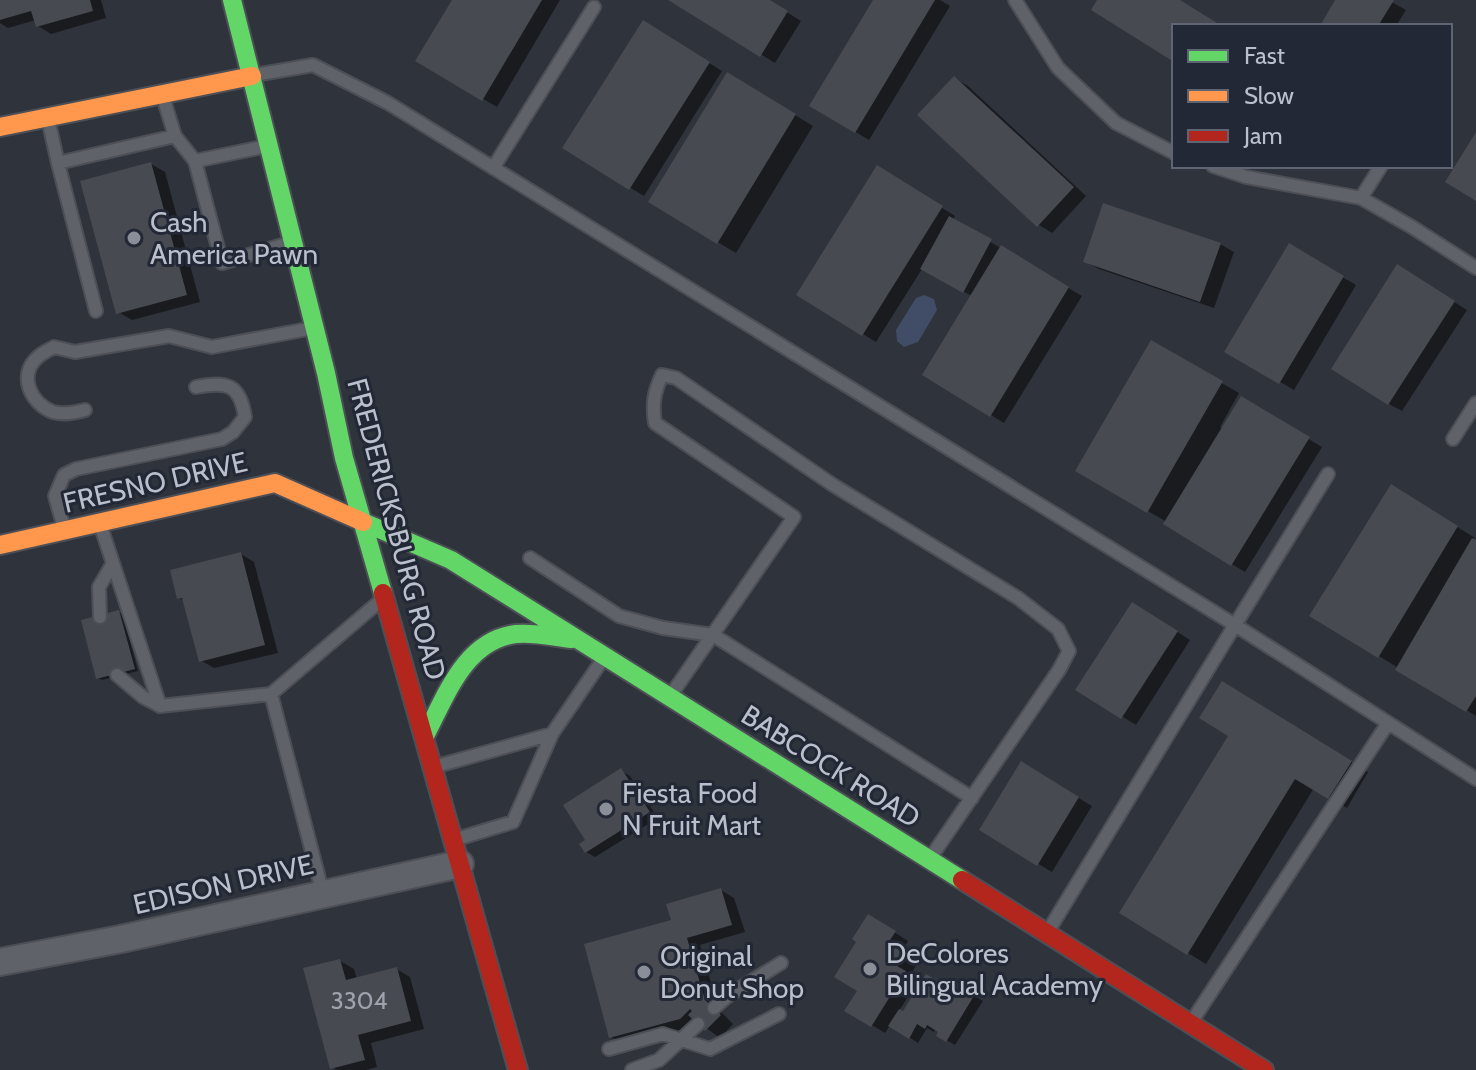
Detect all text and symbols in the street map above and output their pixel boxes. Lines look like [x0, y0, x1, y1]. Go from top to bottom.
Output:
legend [1172, 24, 1452, 168]
text: Fast [1244, 41, 1285, 70]
text: Slow [1244, 81, 1294, 110]
text: Jam [1243, 121, 1282, 150]
place label: Cash America Pawn [150, 205, 318, 271]
marker: Cash America Pawn [125, 229, 143, 247]
street label: FREDERICKSBURG ROAD [340, 374, 454, 684]
street label: FRESNO DRIVE [60, 444, 250, 520]
street label: BABCOCK ROAD [735, 697, 927, 835]
place label: Fiesta Food N Fruit Mart [622, 776, 761, 842]
marker: Fiesta Food N Fruit Mart [597, 800, 615, 818]
street label: EDISON DRIVE [130, 847, 316, 921]
place label: DeColores Bilingual Academy [886, 936, 1103, 1002]
place label: Original Donut Shop [660, 939, 804, 1005]
marker: DeColores Bilingual Academy [861, 960, 879, 978]
marker: Original Donut Shop [635, 963, 653, 981]
house number: 3304 [331, 986, 387, 1015]

